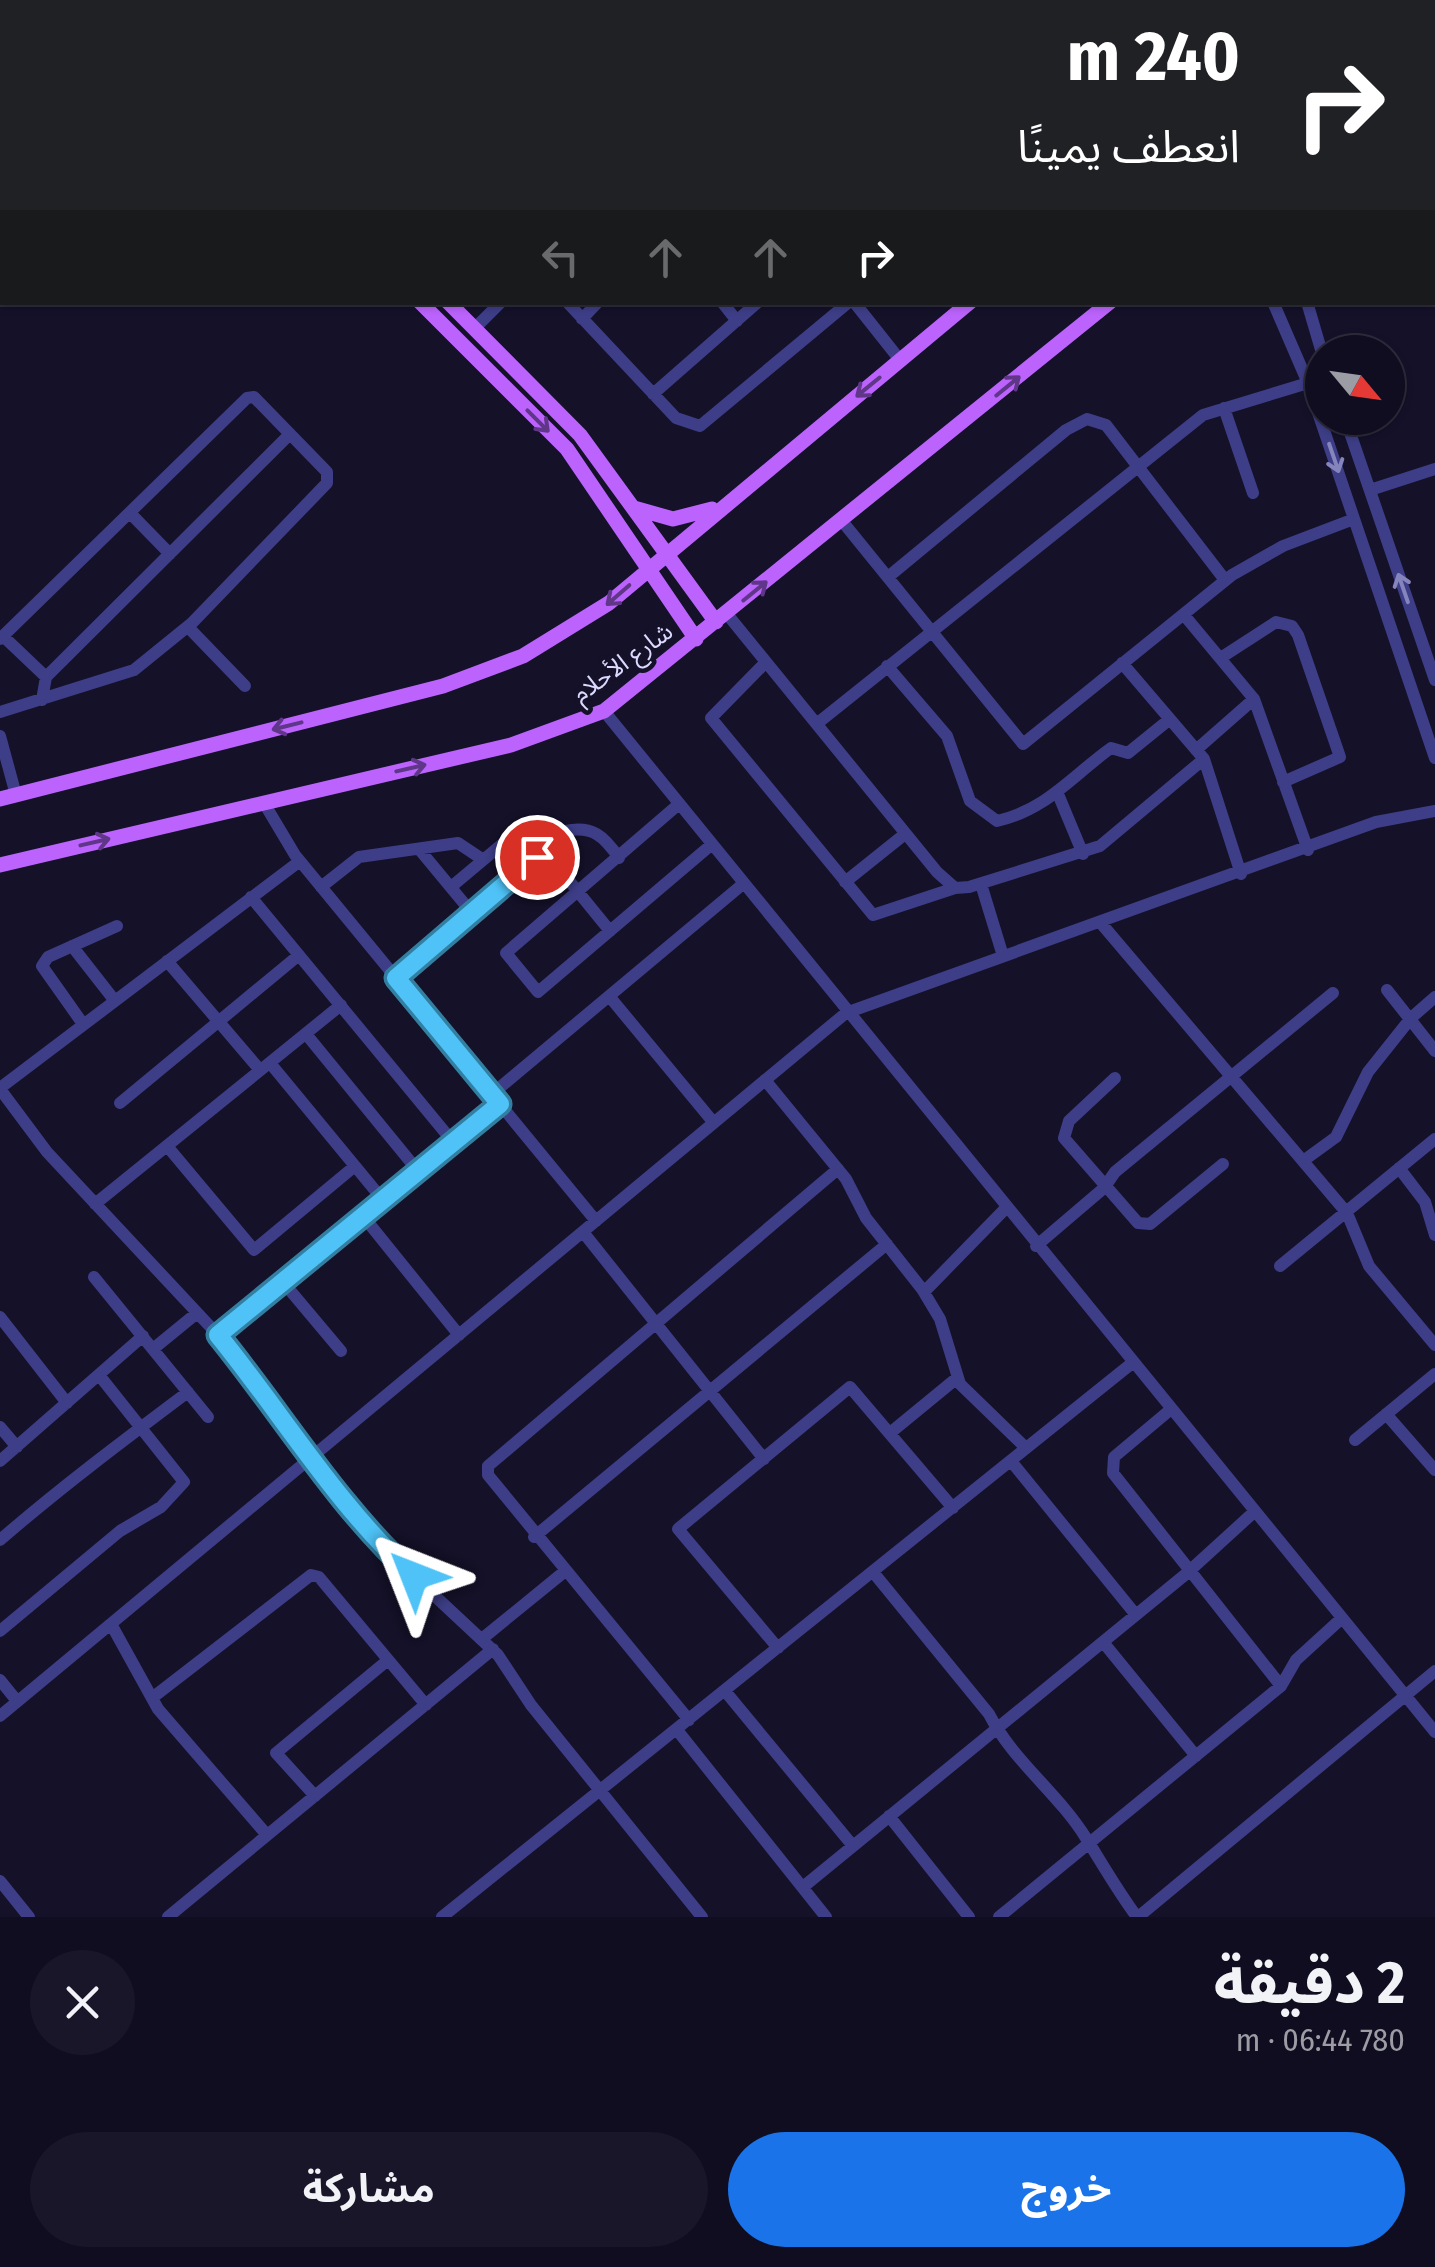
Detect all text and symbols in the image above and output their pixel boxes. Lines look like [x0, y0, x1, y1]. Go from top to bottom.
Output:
text: 240 m [1067, 15, 1240, 99]
icon: right [1275, 40, 1405, 170]
text: انعطف يمينًا [1017, 120, 1240, 174]
icon: left [533, 230, 588, 285]
icon: ahead [638, 230, 693, 285]
icon: ahead [743, 230, 798, 285]
icon: right [848, 230, 903, 285]
north arrow [1305, 335, 1405, 435]
map controls [1305, 335, 1405, 435]
one-way arrow [855, 375, 881, 397]
one-way arrow [994, 375, 1020, 397]
one-way arrow [526, 408, 550, 432]
one-way arrow [1326, 442, 1344, 474]
one-way arrow [1393, 572, 1411, 604]
one-way arrow [742, 580, 768, 602]
one-way arrow [606, 583, 631, 606]
street label: شارع الأحلام [566, 616, 681, 713]
one-way arrow [272, 717, 303, 736]
one-way arrow [394, 758, 426, 776]
pin [495, 815, 580, 900]
icon: arrive [510, 830, 565, 885]
one-way arrow [78, 832, 110, 850]
position arrow [362, 1524, 466, 1628]
text: 2 دقيقة [1214, 1947, 1405, 2019]
button: close [30, 1950, 135, 2055]
text: 780 m · 06:44 [1236, 2021, 1405, 2059]
button: مشاركة [30, 2132, 708, 2247]
button: خروج [728, 2132, 1405, 2247]

